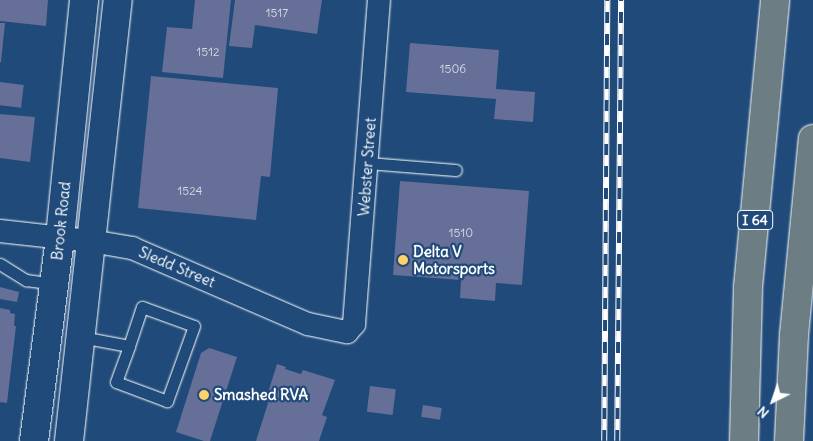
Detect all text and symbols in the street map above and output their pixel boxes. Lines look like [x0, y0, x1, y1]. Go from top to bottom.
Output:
house number: 1517 [266, 6, 288, 20]
house number: 1512 [196, 45, 220, 59]
house number: 1506 [440, 62, 466, 76]
street label: Webster Street [355, 117, 379, 217]
street label: Brook Road [48, 181, 74, 261]
house number: 1524 [178, 184, 202, 198]
road number: I 64 [736, 208, 774, 232]
house number: 1510 [449, 226, 473, 240]
place label: Delta V Motorsports [413, 242, 495, 277]
street label: Sledd Street [136, 243, 218, 291]
marker: Delta V Motorsports [397, 254, 409, 266]
north arrow [748, 376, 798, 426]
place label: Smashed RVA [214, 386, 308, 404]
marker: Smashed RVA [198, 389, 210, 401]
text: N [754, 402, 773, 422]

